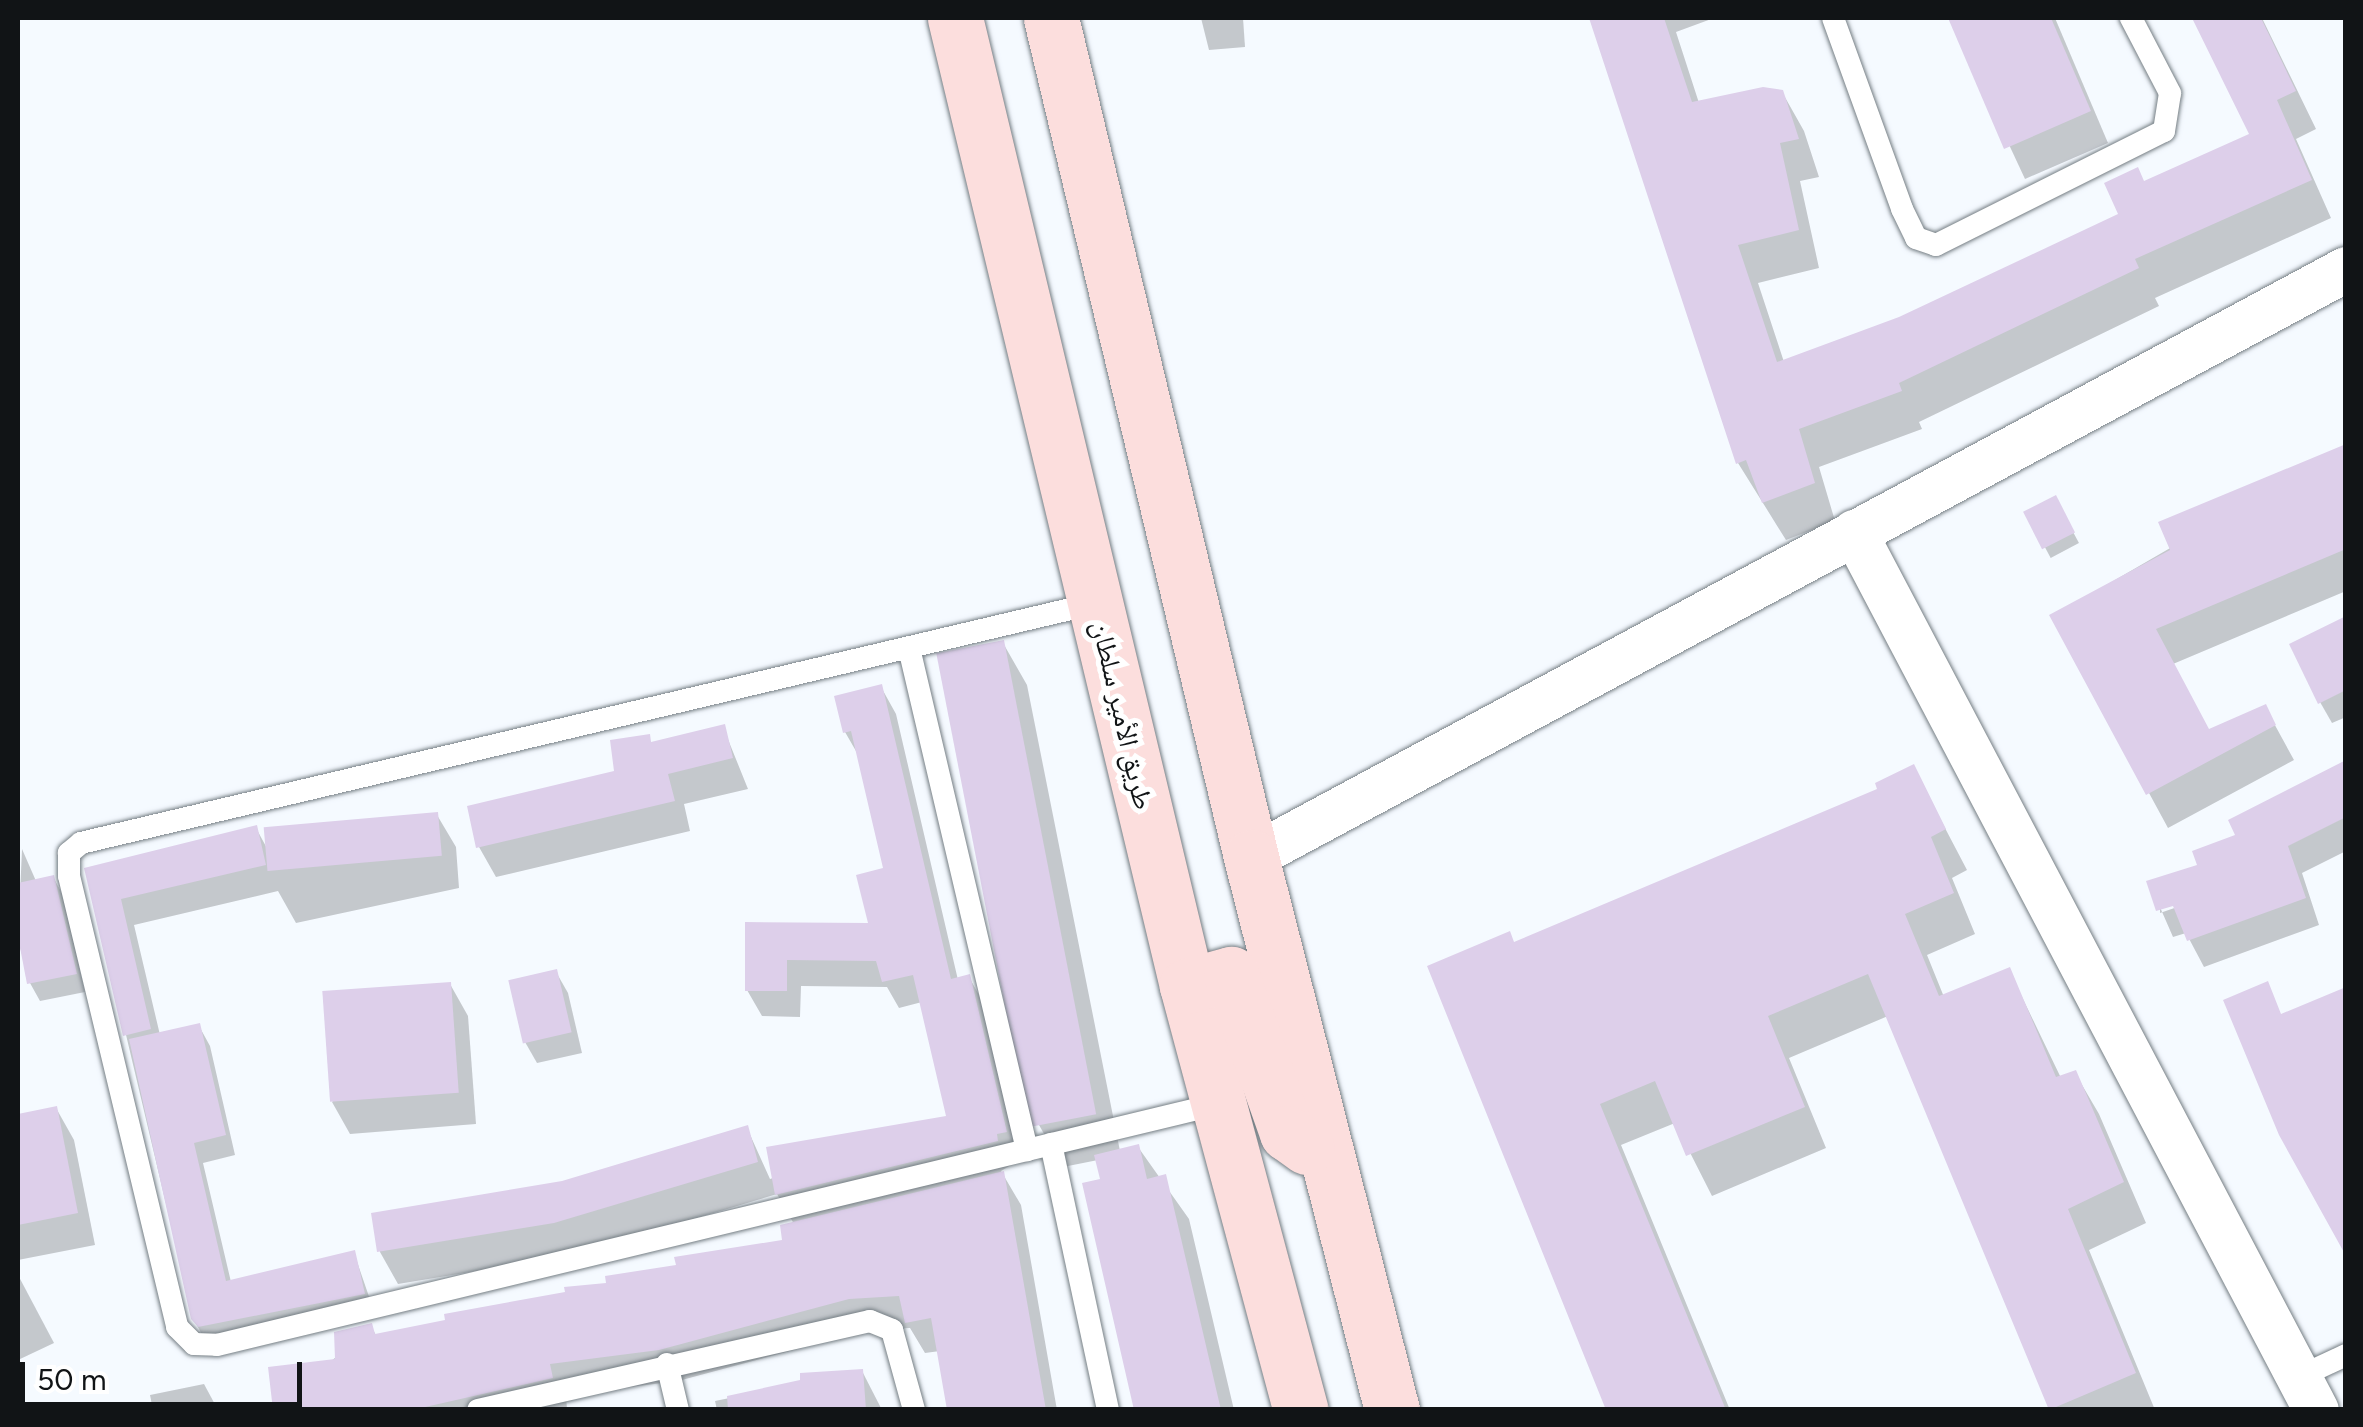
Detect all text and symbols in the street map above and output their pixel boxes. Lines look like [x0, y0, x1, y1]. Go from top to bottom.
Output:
street label: طريق الأمير سلطان [1085, 617, 1161, 813]
scale bar [25, 1342, 308, 1404]
text: 50 m [37, 1361, 106, 1398]

